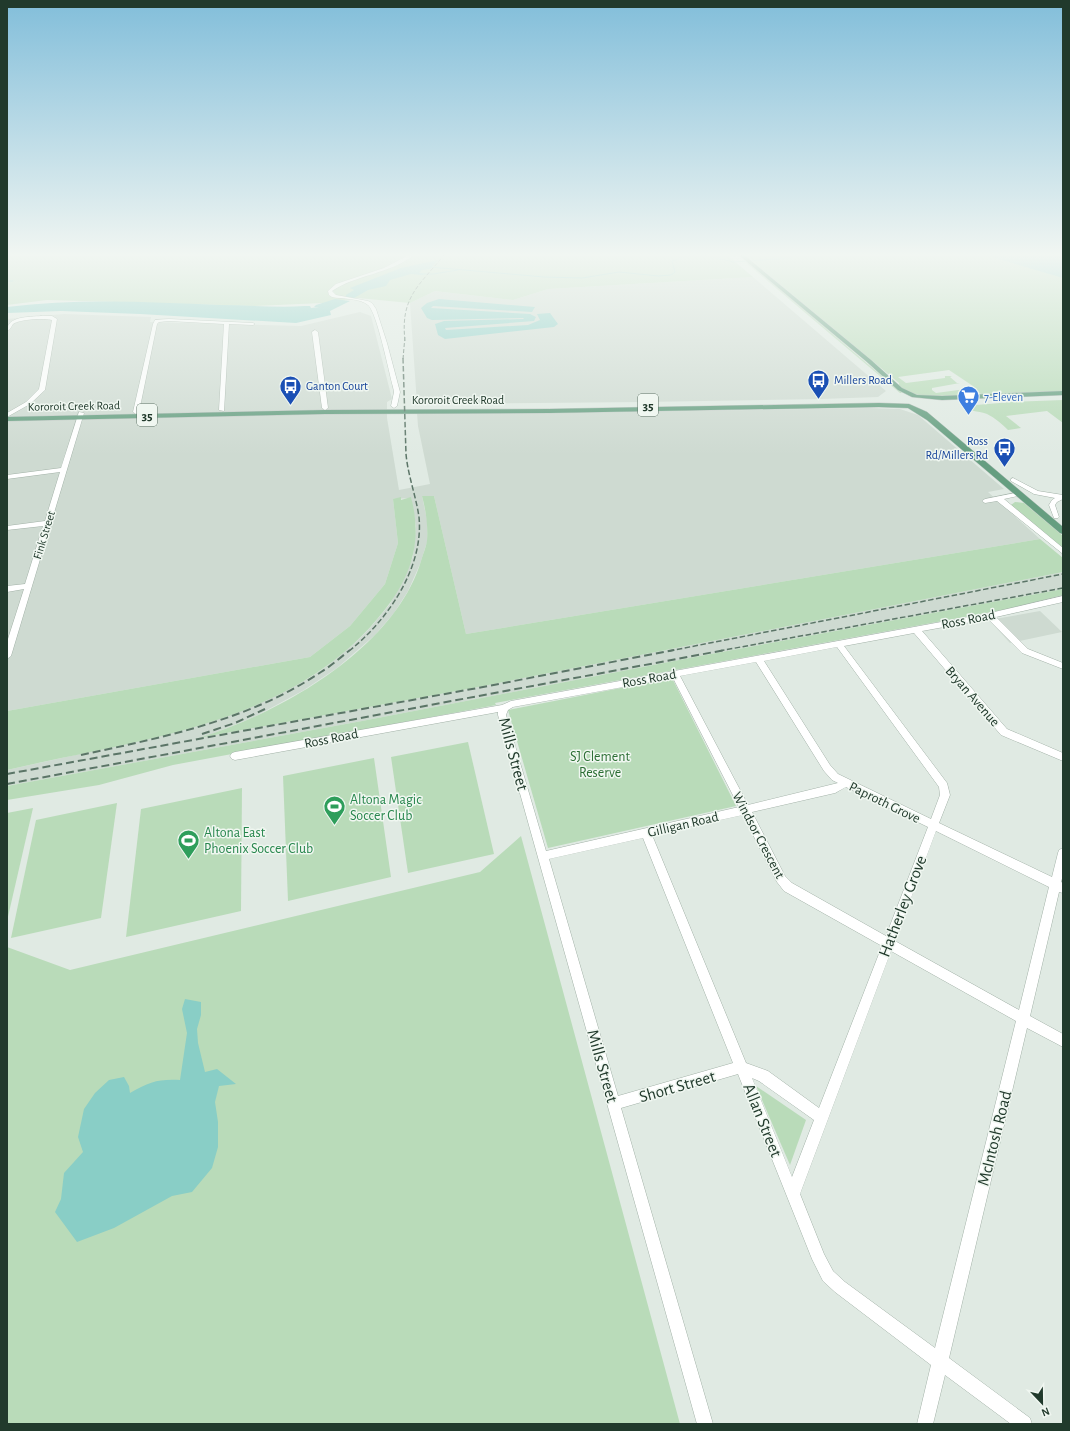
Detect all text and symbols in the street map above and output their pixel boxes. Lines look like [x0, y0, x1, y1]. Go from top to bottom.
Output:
bus stop icon: Millers Road [806, 367, 832, 400]
bus stop icon: Ganton Court [277, 373, 303, 406]
place label: Millers Road [834, 374, 892, 386]
place label: Ganton Court [306, 380, 368, 392]
supermarket icon: 7-Eleven [955, 384, 981, 417]
place label: 7-Eleven [984, 391, 1023, 403]
street label: Kororoit Creek Road [412, 394, 504, 406]
road number: 35 [638, 394, 658, 416]
street label: Kororoit Creek Road [28, 399, 120, 413]
road number: 35 [137, 404, 157, 426]
place label: Ross Rd/Millers Rd [926, 435, 988, 461]
bus stop icon: Ross Rd/Millers Rd [991, 435, 1017, 468]
street label: Fink Street [31, 509, 57, 561]
street label: Ross Road [940, 608, 996, 632]
street label: Bryan Avenue [943, 664, 1002, 729]
street label: Ross Road [621, 667, 677, 691]
street label: Mills Street [496, 716, 532, 793]
street label: Ross Road [303, 727, 359, 751]
park label: SJ Clement Reserve [570, 750, 630, 780]
street label: Paproth Grove [847, 780, 922, 826]
street label: Windsor Crescent [729, 790, 787, 882]
place label: Altona Magic Soccer Club [350, 793, 422, 823]
sports icon: Altona Magic Soccer Club [321, 794, 347, 827]
street label: Gilligan Road [646, 810, 720, 840]
place label: Altona East Phoenix Soccer Club [204, 826, 313, 856]
sports icon: Altona East Phoenix Soccer Club [175, 827, 201, 860]
street label: Hatherley Grove [875, 853, 931, 960]
street label: Mills Street [584, 1028, 621, 1105]
street label: Short Street [637, 1067, 718, 1105]
street label: Allan Street [740, 1081, 785, 1160]
street label: McIntosh Road [974, 1089, 1015, 1187]
north arrow [1022, 1383, 1062, 1423]
text: N [1040, 1405, 1051, 1418]

